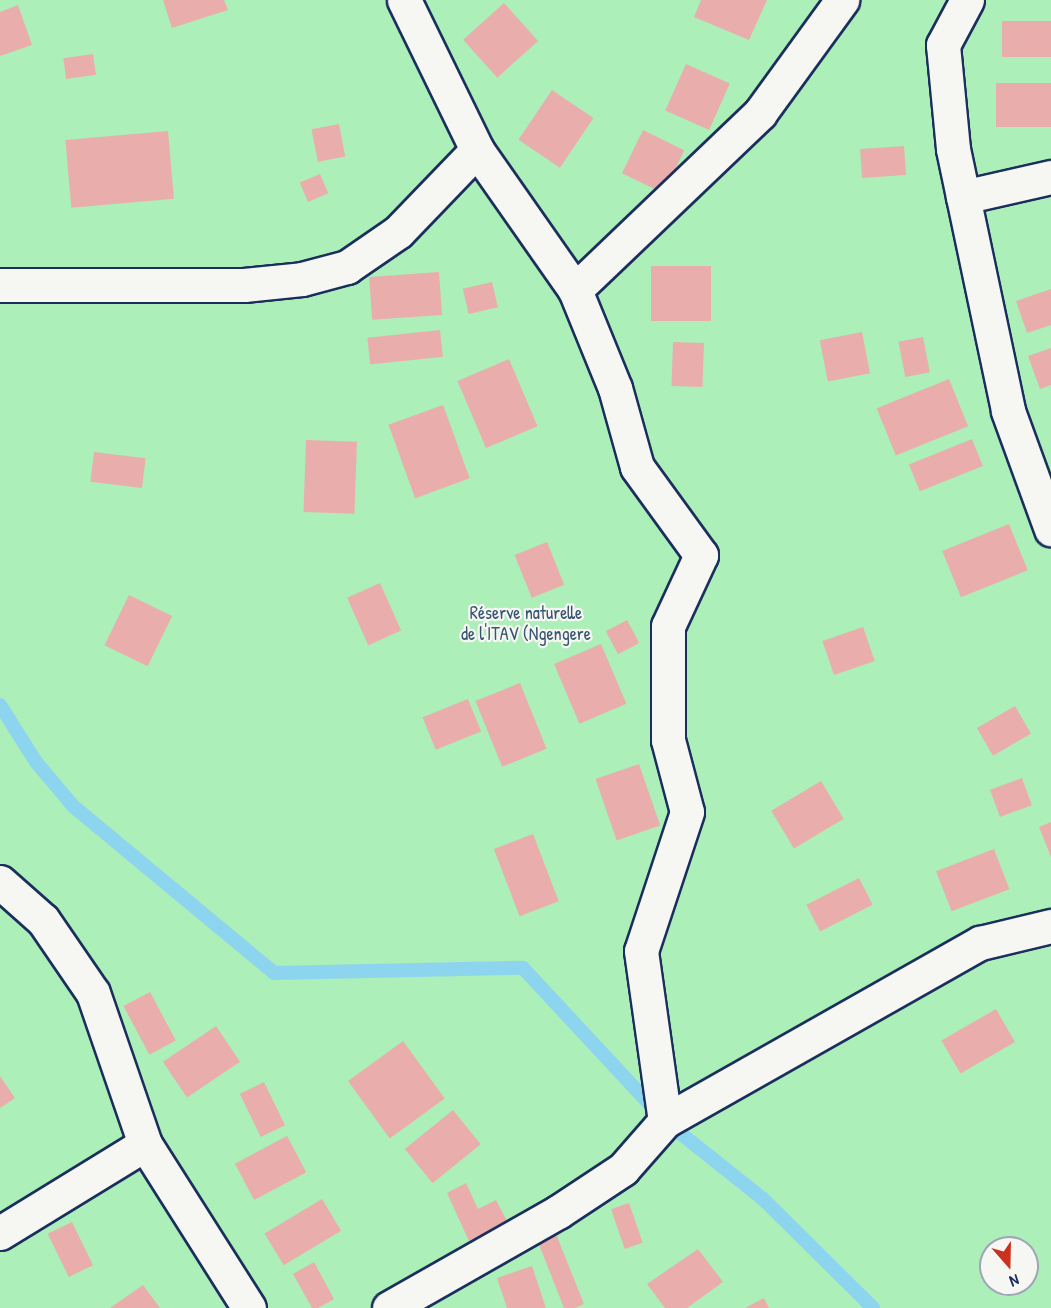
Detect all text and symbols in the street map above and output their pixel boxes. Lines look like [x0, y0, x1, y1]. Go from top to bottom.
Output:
park label: Réserve naturelle de l'ITAV (Ngengere [461, 603, 591, 646]
north arrow [979, 1236, 1039, 1296]
text: N [1007, 1269, 1022, 1293]

